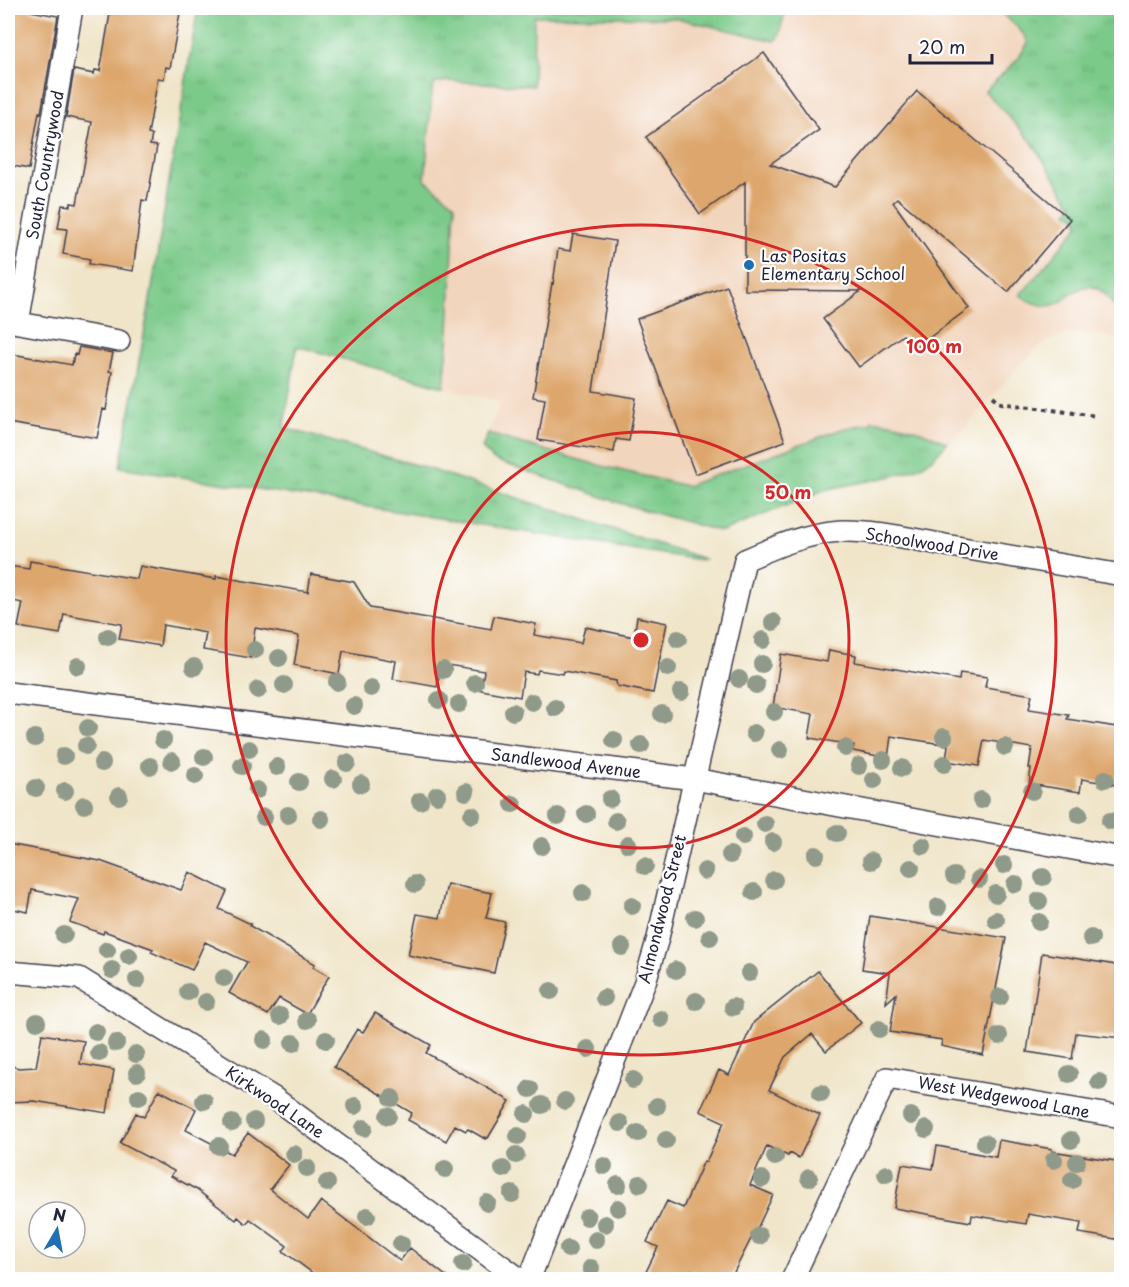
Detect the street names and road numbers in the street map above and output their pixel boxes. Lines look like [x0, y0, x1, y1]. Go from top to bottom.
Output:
street label: South Countrywood [19, 89, 69, 241]
street label: Schoolwood Drive [864, 521, 1001, 565]
street label: Sandlewood Avenue [490, 741, 643, 783]
street label: Almondwood Street [631, 831, 691, 986]
street label: Kirkwood Lane [221, 1059, 330, 1143]
street label: West Wedgewood Lane [916, 1069, 1092, 1123]

